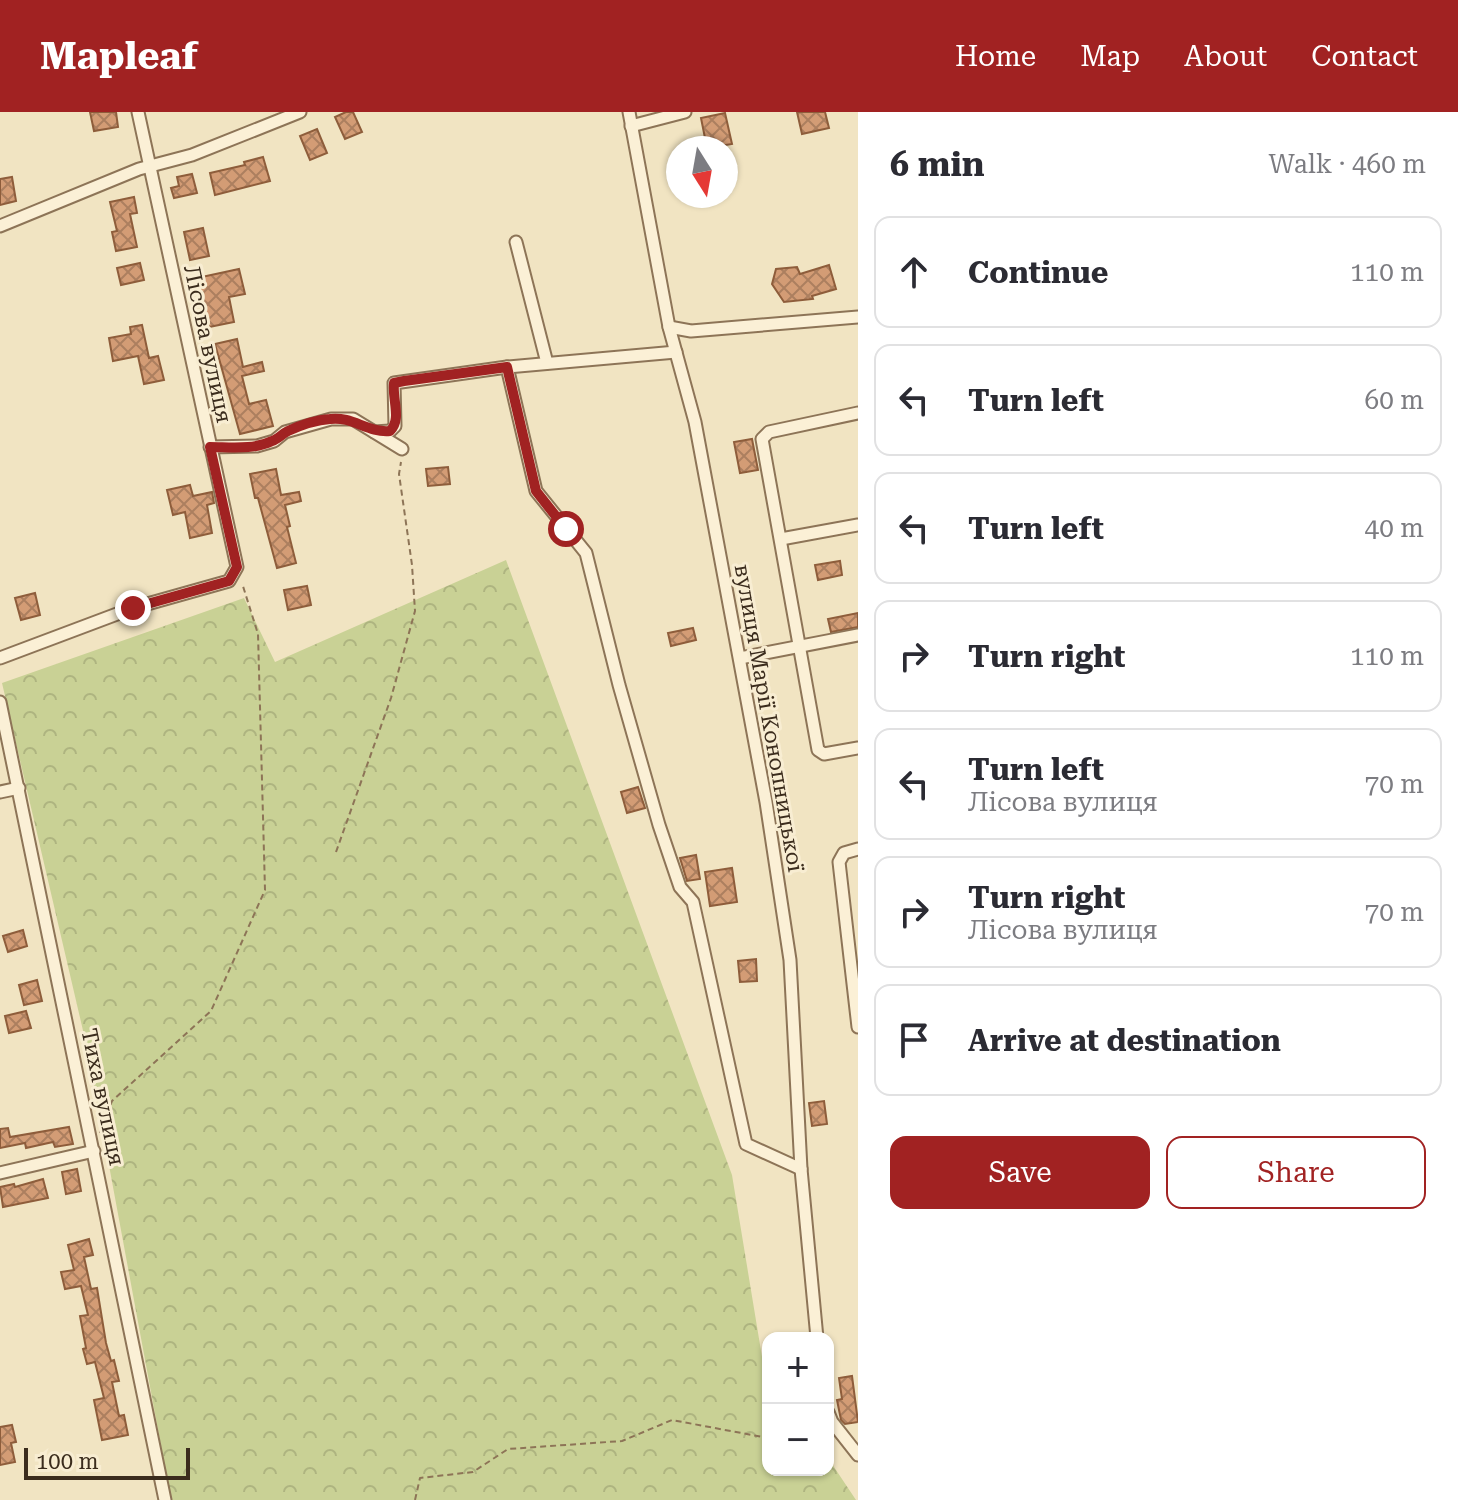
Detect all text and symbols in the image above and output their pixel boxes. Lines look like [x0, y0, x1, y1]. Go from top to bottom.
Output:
text: Mapleaf [40, 34, 198, 78]
text: Home [955, 40, 1036, 73]
text: Map [1080, 40, 1140, 73]
text: About [1184, 40, 1267, 73]
text: Contact [1311, 40, 1418, 73]
north arrow [666, 136, 738, 208]
text: 6 min [890, 144, 985, 184]
text: Walk · 460 m [1268, 149, 1426, 179]
icon: ahead [892, 250, 936, 294]
text: Continue [968, 255, 1108, 290]
text: 110 m [1350, 257, 1424, 287]
street label: Лісова вулиця [179, 263, 237, 425]
icon: left [892, 378, 936, 422]
text: Turn left [968, 383, 1104, 418]
text: 60 m [1365, 385, 1424, 415]
icon: left [892, 506, 936, 550]
route start [548, 511, 584, 547]
text: Turn left [968, 511, 1104, 546]
text: 40 m [1365, 513, 1424, 543]
street label: вулиця Марії Конопницької [730, 562, 808, 874]
route end [115, 590, 151, 626]
icon: right [892, 634, 936, 678]
text: Turn right [968, 639, 1125, 674]
text: 110 m [1350, 641, 1424, 671]
text: Turn left [968, 752, 1104, 787]
icon: left [892, 762, 936, 806]
text: 70 m [1365, 769, 1424, 799]
text: Лісова вулиця [968, 787, 1158, 817]
text: Turn right [968, 880, 1125, 915]
icon: right [892, 890, 936, 934]
text: 70 m [1365, 897, 1424, 927]
text: Лісова вулиця [968, 915, 1158, 945]
icon: arrive [892, 1018, 936, 1062]
text: Arrive at destination [968, 1023, 1281, 1058]
street label: Тиха вулиця [76, 1026, 130, 1168]
button: Save [890, 1136, 1150, 1209]
button: Share [1166, 1136, 1426, 1209]
map controls [762, 1332, 834, 1476]
button: + [762, 1332, 834, 1404]
button: − [762, 1404, 834, 1476]
scale bar [24, 1444, 190, 1480]
text: 100 m [36, 1449, 99, 1474]

